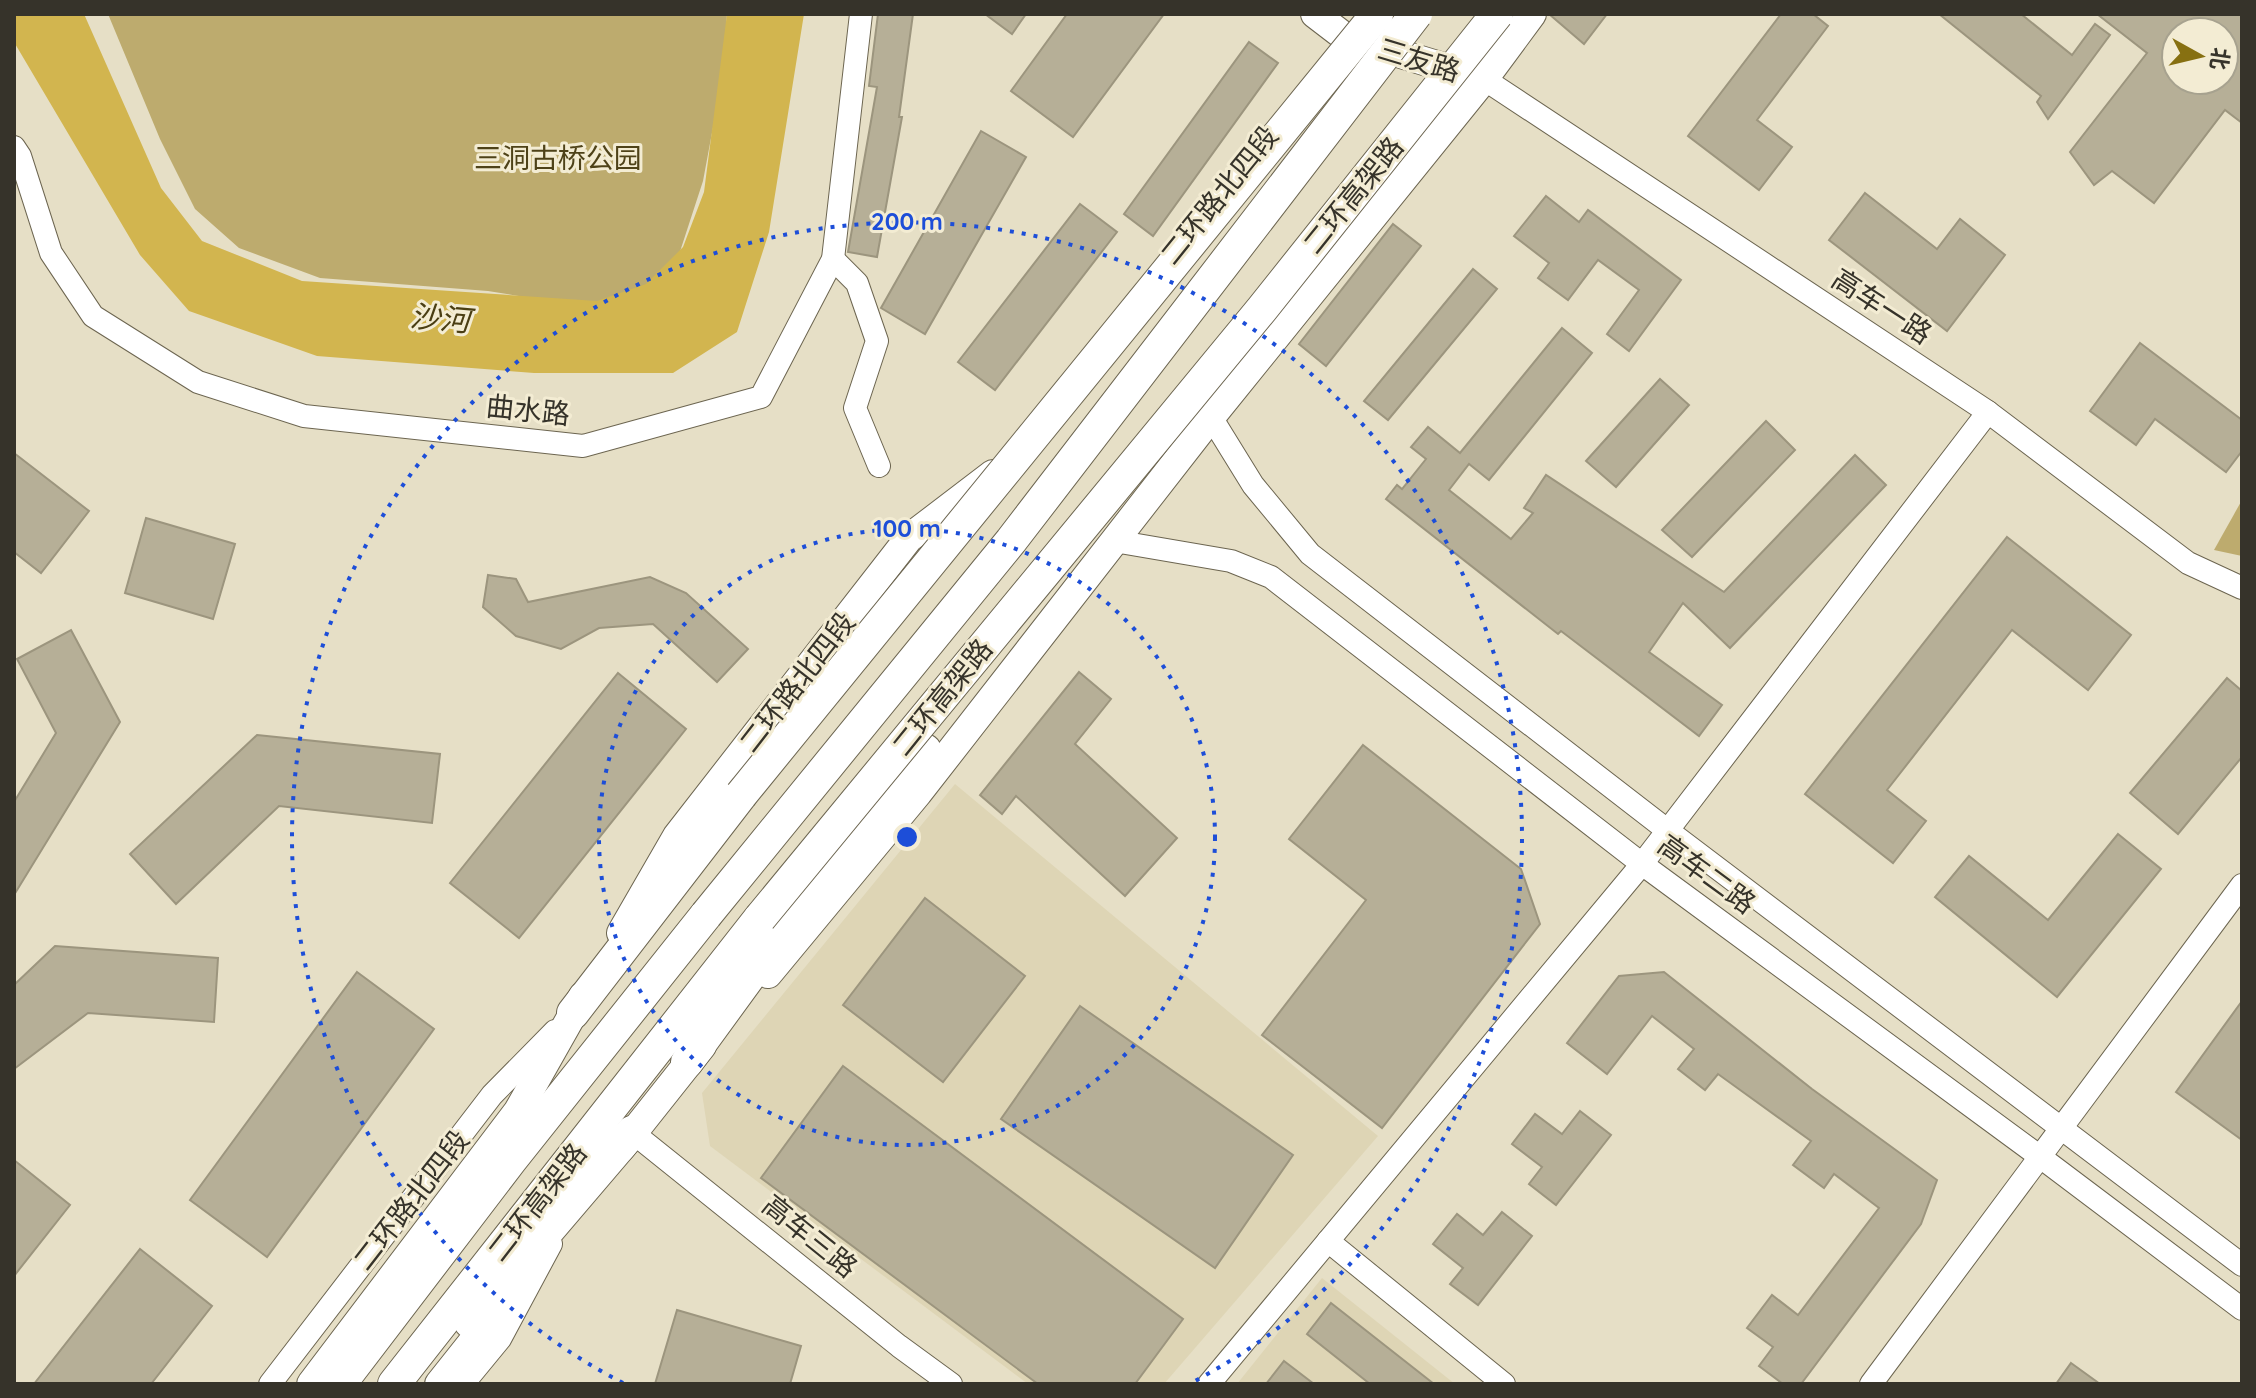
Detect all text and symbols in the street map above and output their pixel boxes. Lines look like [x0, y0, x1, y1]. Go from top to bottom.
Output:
north arrow [2160, 16, 2240, 96]
street label: 三友路 [1374, 31, 1464, 89]
text: 北 [2204, 46, 2235, 72]
street label: 二环路北四段 [1152, 118, 1285, 271]
street label: 二环高架路 [1295, 129, 1410, 260]
park label: 三洞古桥公园 [474, 140, 642, 175]
text: 200 m [871, 206, 943, 236]
street label: 高车一路 [1826, 260, 1939, 351]
water label: 沙河 [409, 296, 477, 340]
street label: 曲水路 [484, 388, 572, 431]
text: 100 m [873, 513, 941, 543]
street label: 二环路北四段 [731, 605, 862, 759]
street label: 二环高架路 [884, 631, 999, 762]
centre of rings [893, 823, 921, 851]
street label: 高车二路 [1652, 827, 1763, 921]
street label: 二环路北四段 [345, 1123, 476, 1277]
street label: 二环高架路 [480, 1136, 593, 1268]
street label: 高车三路 [756, 1187, 865, 1284]

